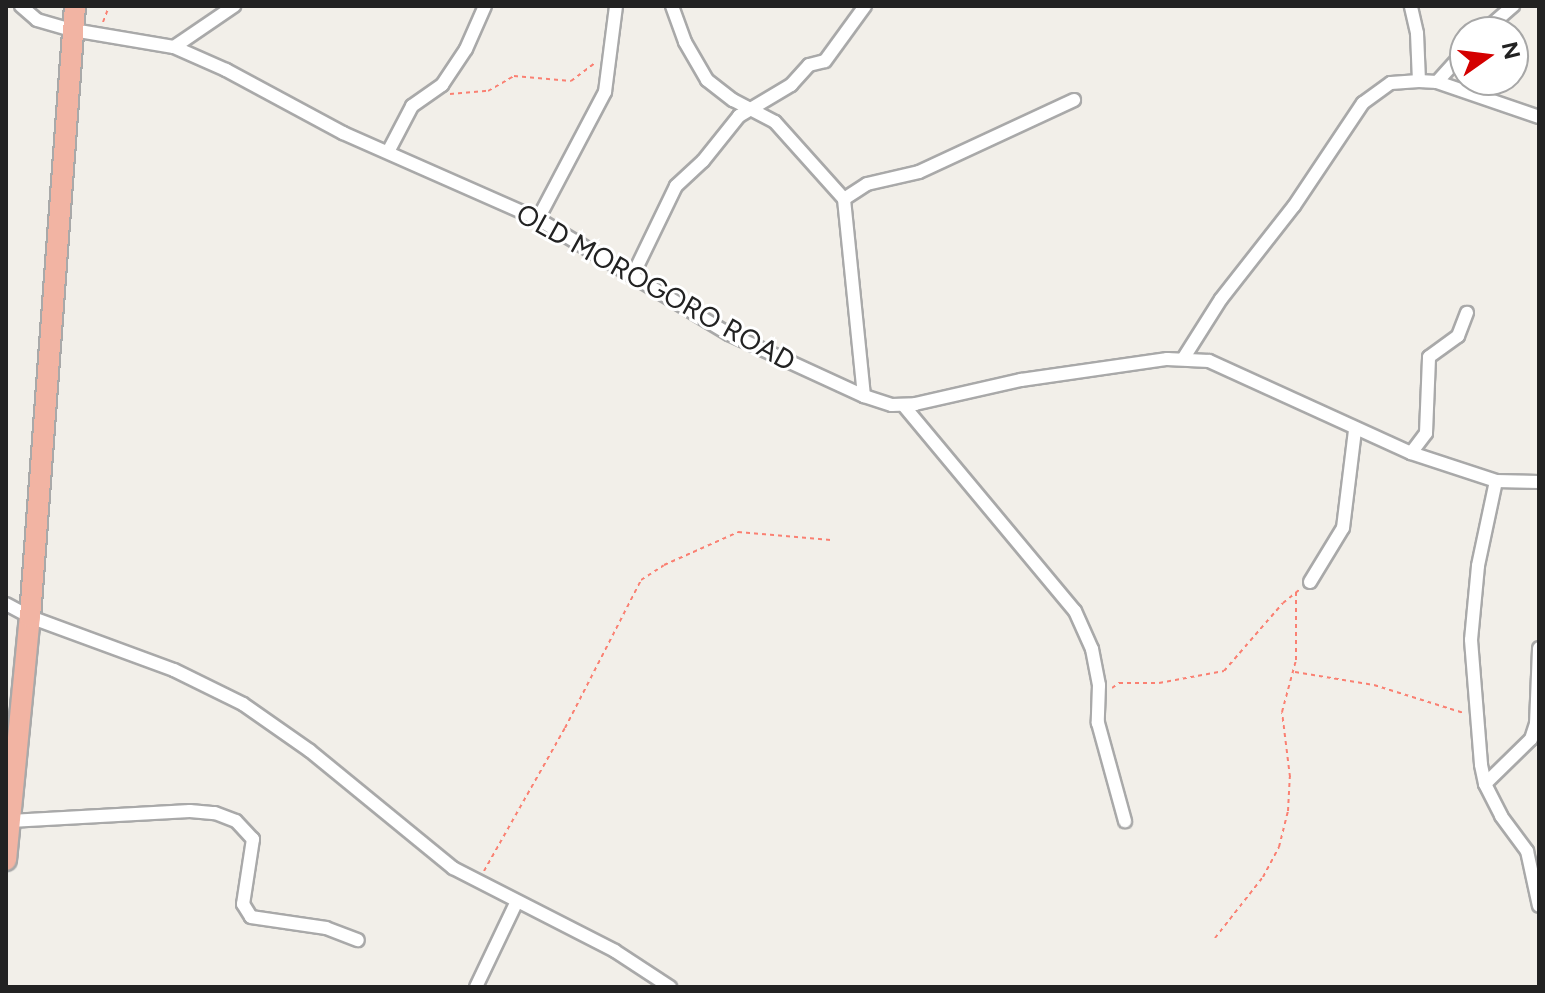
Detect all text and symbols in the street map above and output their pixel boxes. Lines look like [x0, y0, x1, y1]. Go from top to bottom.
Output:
north arrow [1449, 16, 1529, 96]
text: N [1496, 39, 1526, 62]
street label: OLD MOROGORO ROAD [511, 196, 801, 378]

